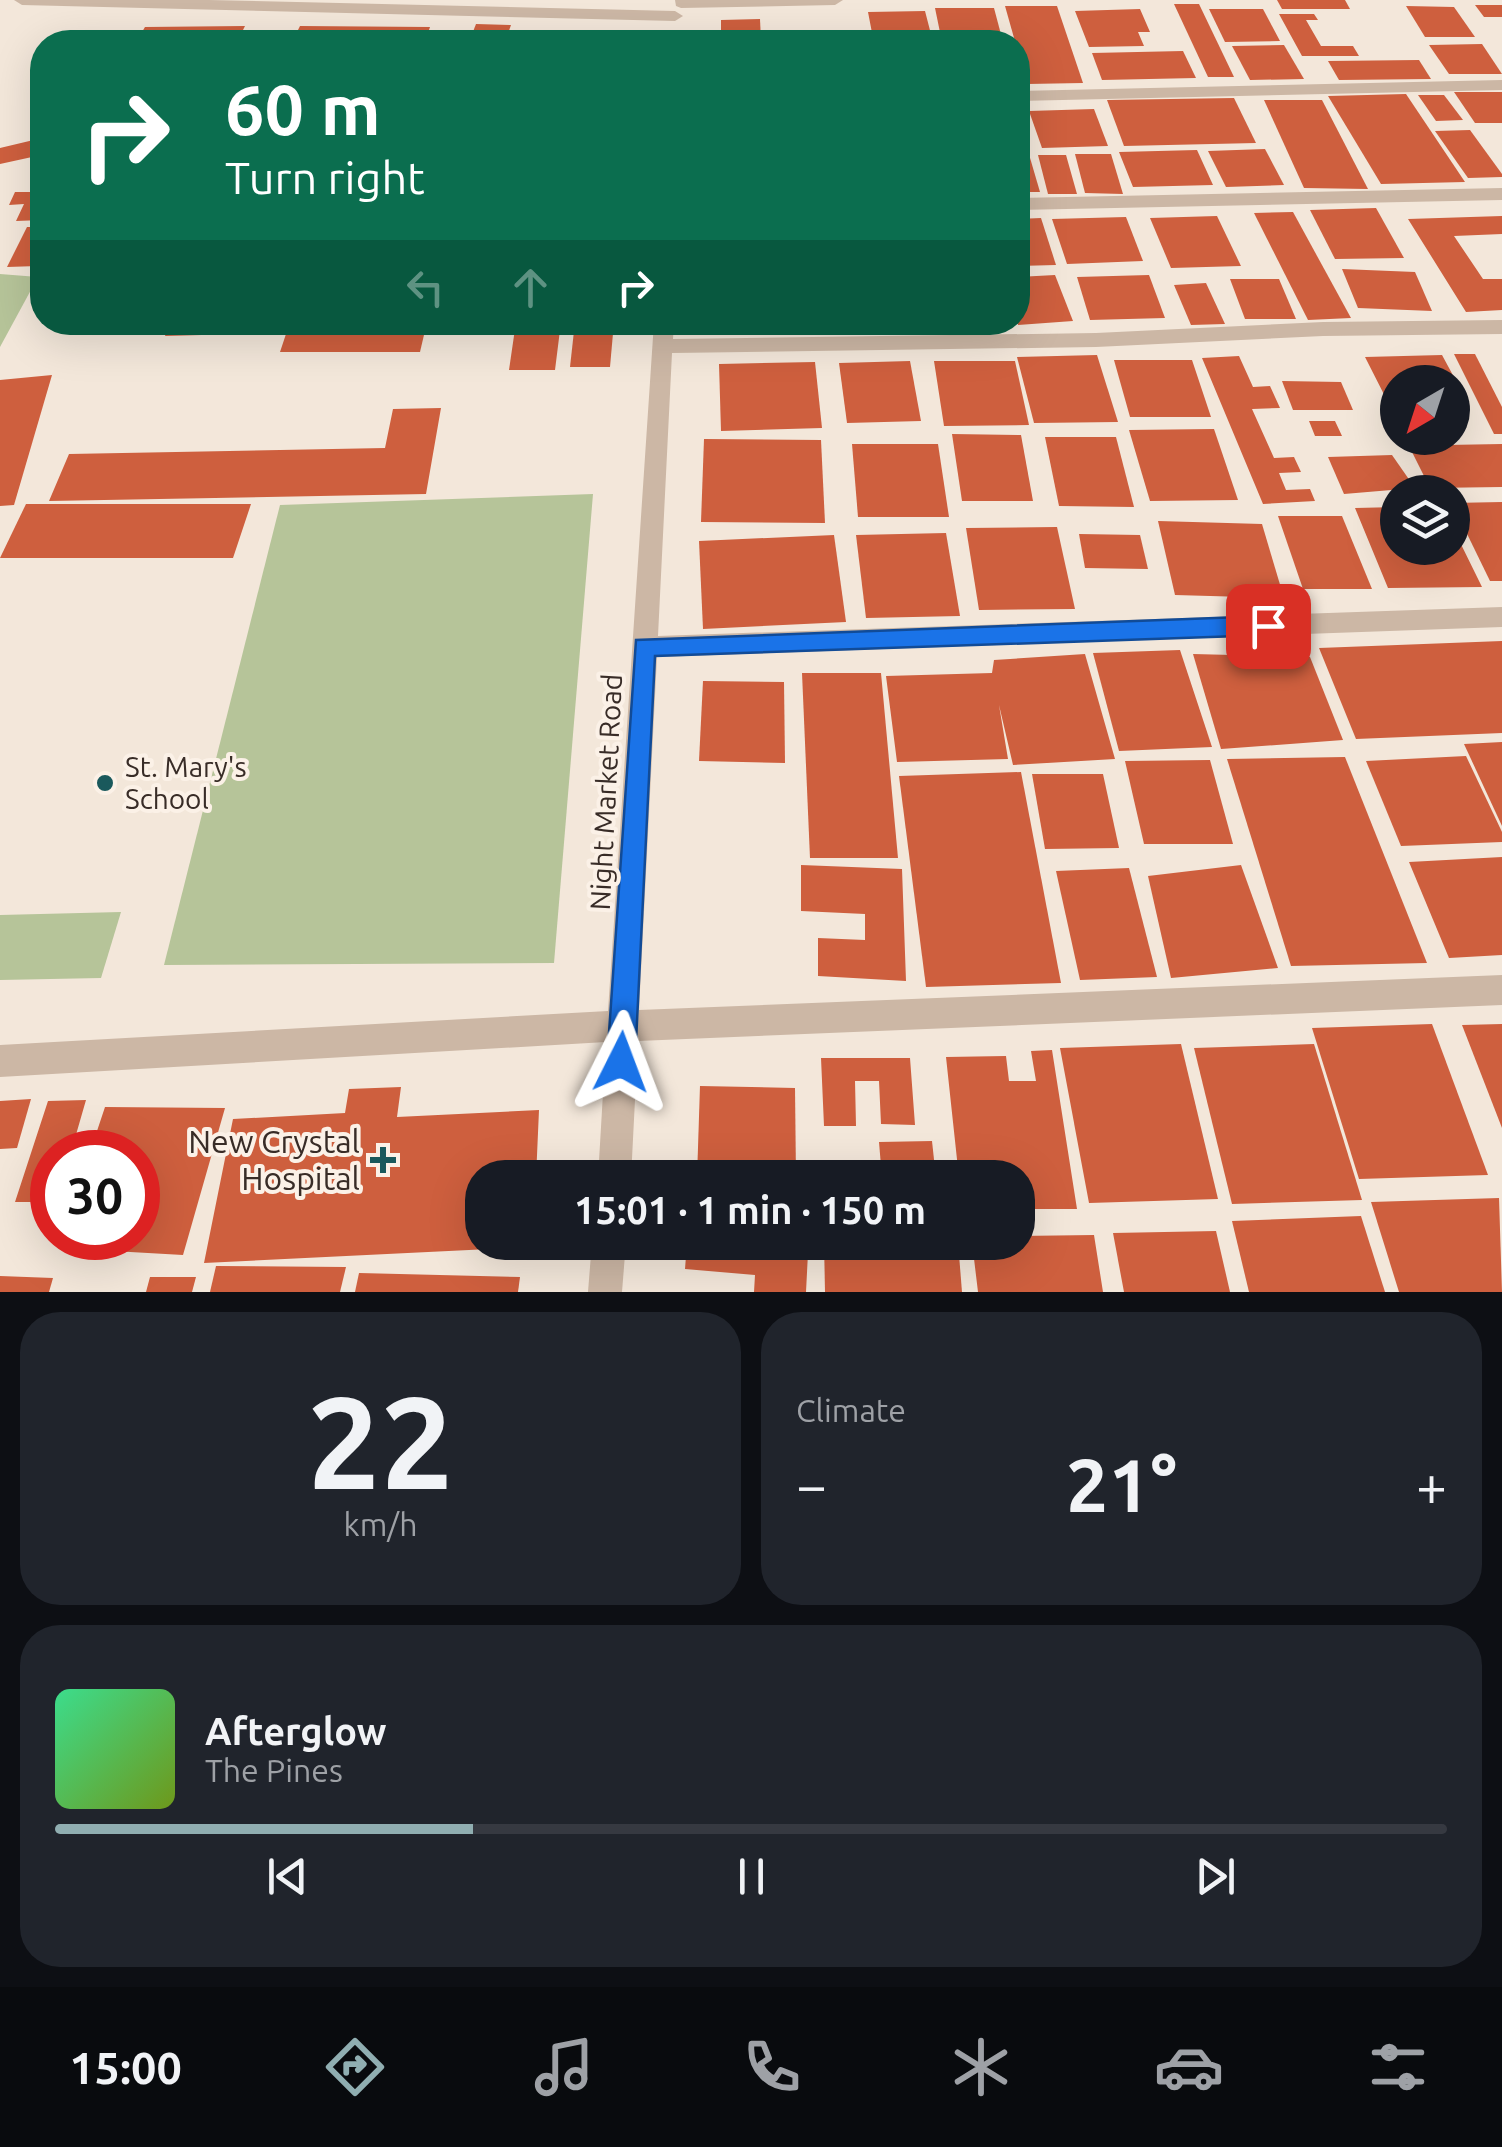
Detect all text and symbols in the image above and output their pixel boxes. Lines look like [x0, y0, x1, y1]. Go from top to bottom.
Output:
icon: right [60, 70, 190, 200]
text: 60 m [225, 70, 381, 148]
text: Turn right [225, 152, 425, 203]
icon: left [398, 260, 453, 315]
icon: ahead [503, 260, 558, 315]
icon: right [608, 260, 663, 315]
north arrow [1380, 365, 1470, 455]
map controls [1380, 365, 1470, 565]
button: layers [1380, 475, 1470, 565]
pin [1226, 584, 1311, 669]
icon: arrive [1241, 599, 1296, 654]
street label: Night Market Road [584, 673, 627, 911]
place label: St. Mary's School [125, 751, 247, 814]
marker: St. Mary's School [94, 772, 116, 794]
position arrow [569, 1010, 673, 1114]
place label: New Crystal Hospital [188, 1123, 360, 1196]
speed limit sign: 30 [30, 1130, 160, 1260]
marker: New Crystal Hospital [370, 1147, 396, 1173]
text: 15:01 · 1 min · 150 m [574, 1189, 926, 1231]
text: 22 [307, 1368, 454, 1514]
text: Climate [796, 1392, 906, 1428]
text: 21° [1066, 1442, 1177, 1526]
text: − [796, 1454, 827, 1515]
text: + [1416, 1454, 1447, 1515]
text: km/h [344, 1506, 417, 1542]
text: Afterglow [205, 1710, 387, 1752]
text: The Pines [205, 1752, 343, 1788]
icon: previous [260, 1849, 315, 1904]
icon: pause [724, 1849, 779, 1904]
icon: next [1188, 1849, 1243, 1904]
icon: directions [320, 2032, 390, 2102]
icon: music [529, 2032, 599, 2102]
icon: phone [737, 2032, 807, 2102]
icon: climate [946, 2032, 1016, 2102]
icon: car [1154, 2032, 1224, 2102]
icon: filters [1363, 2032, 1433, 2102]
text: 15:00 [69, 2042, 182, 2093]

